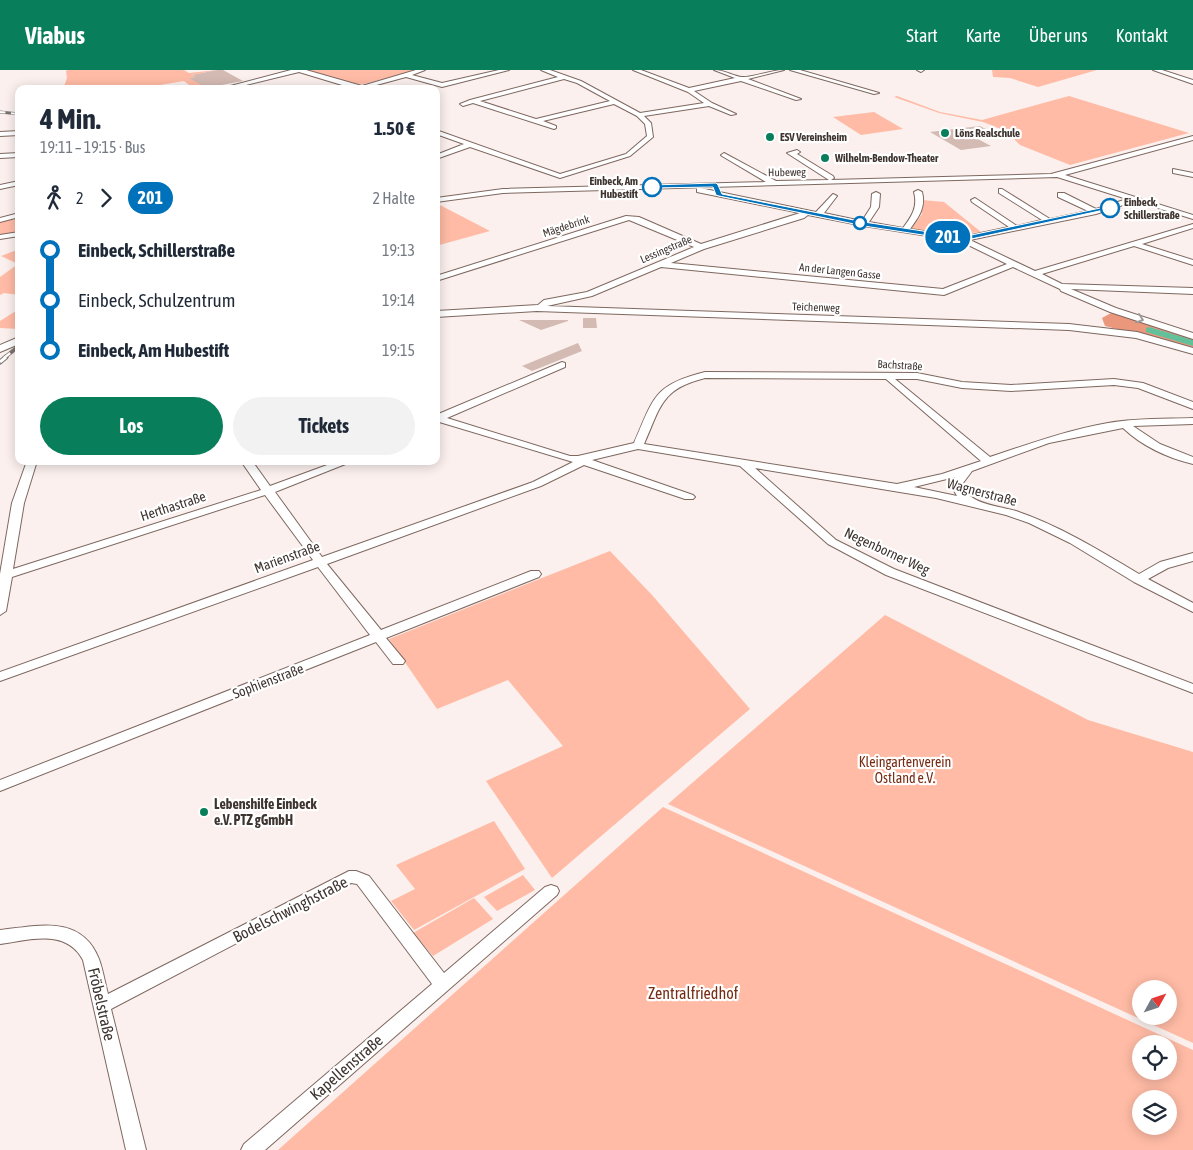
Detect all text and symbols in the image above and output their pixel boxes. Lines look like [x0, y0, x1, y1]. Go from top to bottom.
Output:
text: Viabus [25, 22, 85, 49]
text: Start [906, 25, 938, 46]
text: Karte [966, 25, 1001, 46]
text: Über uns [1029, 25, 1088, 46]
text: Kontakt [1116, 25, 1168, 46]
text: 4 Min. [40, 103, 101, 135]
text: 1.50 € [374, 117, 415, 139]
marker: Löns Realschule [939, 127, 951, 139]
place label: Löns Realschule [955, 127, 1020, 139]
marker: ESV Vereinsheim [764, 131, 776, 143]
place label: ESV Vereinsheim [780, 131, 847, 143]
text: 19:11 – 19:15 · Bus [40, 138, 145, 156]
marker: Wilhelm-Bendow-Theater [819, 152, 831, 164]
place label: Wilhelm-Bendow-Theater [834, 152, 939, 164]
street label: Hubeweg [768, 166, 806, 178]
place label: Einbeck, Am Hubestift [590, 175, 639, 200]
marker: Einbeck, Am Hubestift [642, 177, 662, 197]
icon: walk [40, 184, 68, 212]
icon: forward [92, 184, 120, 212]
text: 201 [138, 187, 163, 208]
text: 2 [76, 189, 84, 207]
text: 2 Halte [373, 189, 415, 207]
place label: Einbeck, Schillerstraße [1124, 196, 1180, 221]
marker: Einbeck, Schillerstraße [1100, 198, 1120, 218]
street label: Mägdebrink [541, 213, 591, 239]
unlabelled marker [853, 216, 867, 230]
line badge: 201 [919, 221, 977, 253]
text: 201 [935, 226, 961, 247]
street label: Lessingstraße [638, 233, 694, 265]
text: Einbeck, Schillerstraße [78, 239, 235, 261]
text: 19:13 [382, 241, 415, 259]
street label: An der Langen Gasse [799, 261, 881, 281]
text: Einbeck, Schulzentrum [78, 289, 235, 311]
text: 19:14 [382, 291, 415, 309]
street label: Teichenweg [792, 300, 840, 314]
one-way arrow [1135, 313, 1143, 323]
text: Einbeck, Am Hubestift [78, 339, 229, 361]
text: 19:15 [382, 341, 415, 359]
street label: Bachstraße [877, 358, 923, 372]
button: Los [40, 397, 223, 455]
button: Tickets [233, 397, 415, 455]
street label: Wagnerstraße [945, 475, 1019, 509]
street label: Herthastraße [138, 488, 208, 524]
street label: Negenborner Weg [842, 524, 932, 578]
street label: Marienstraße [252, 538, 322, 576]
street label: Sophienstraße [230, 660, 306, 702]
park label: Kleingartenverein Ostland e.V. [859, 754, 951, 786]
place label: Lebenshilfe Einbeck e.V. PTZ gGmbH [214, 796, 317, 828]
marker: Lebenshilfe Einbeck e.V. PTZ gGmbH [198, 806, 210, 818]
street label: Bodelschwinghstraße [230, 872, 351, 947]
street label: Fröbelstraße [85, 966, 119, 1042]
north arrow [1132, 980, 1178, 1025]
map controls [1132, 980, 1177, 1135]
park label: Zentralfriedhof [648, 984, 739, 1002]
street label: Kapellenstraße [306, 1031, 387, 1104]
button: locate [1132, 1035, 1177, 1080]
button: layers [1132, 1090, 1177, 1135]

